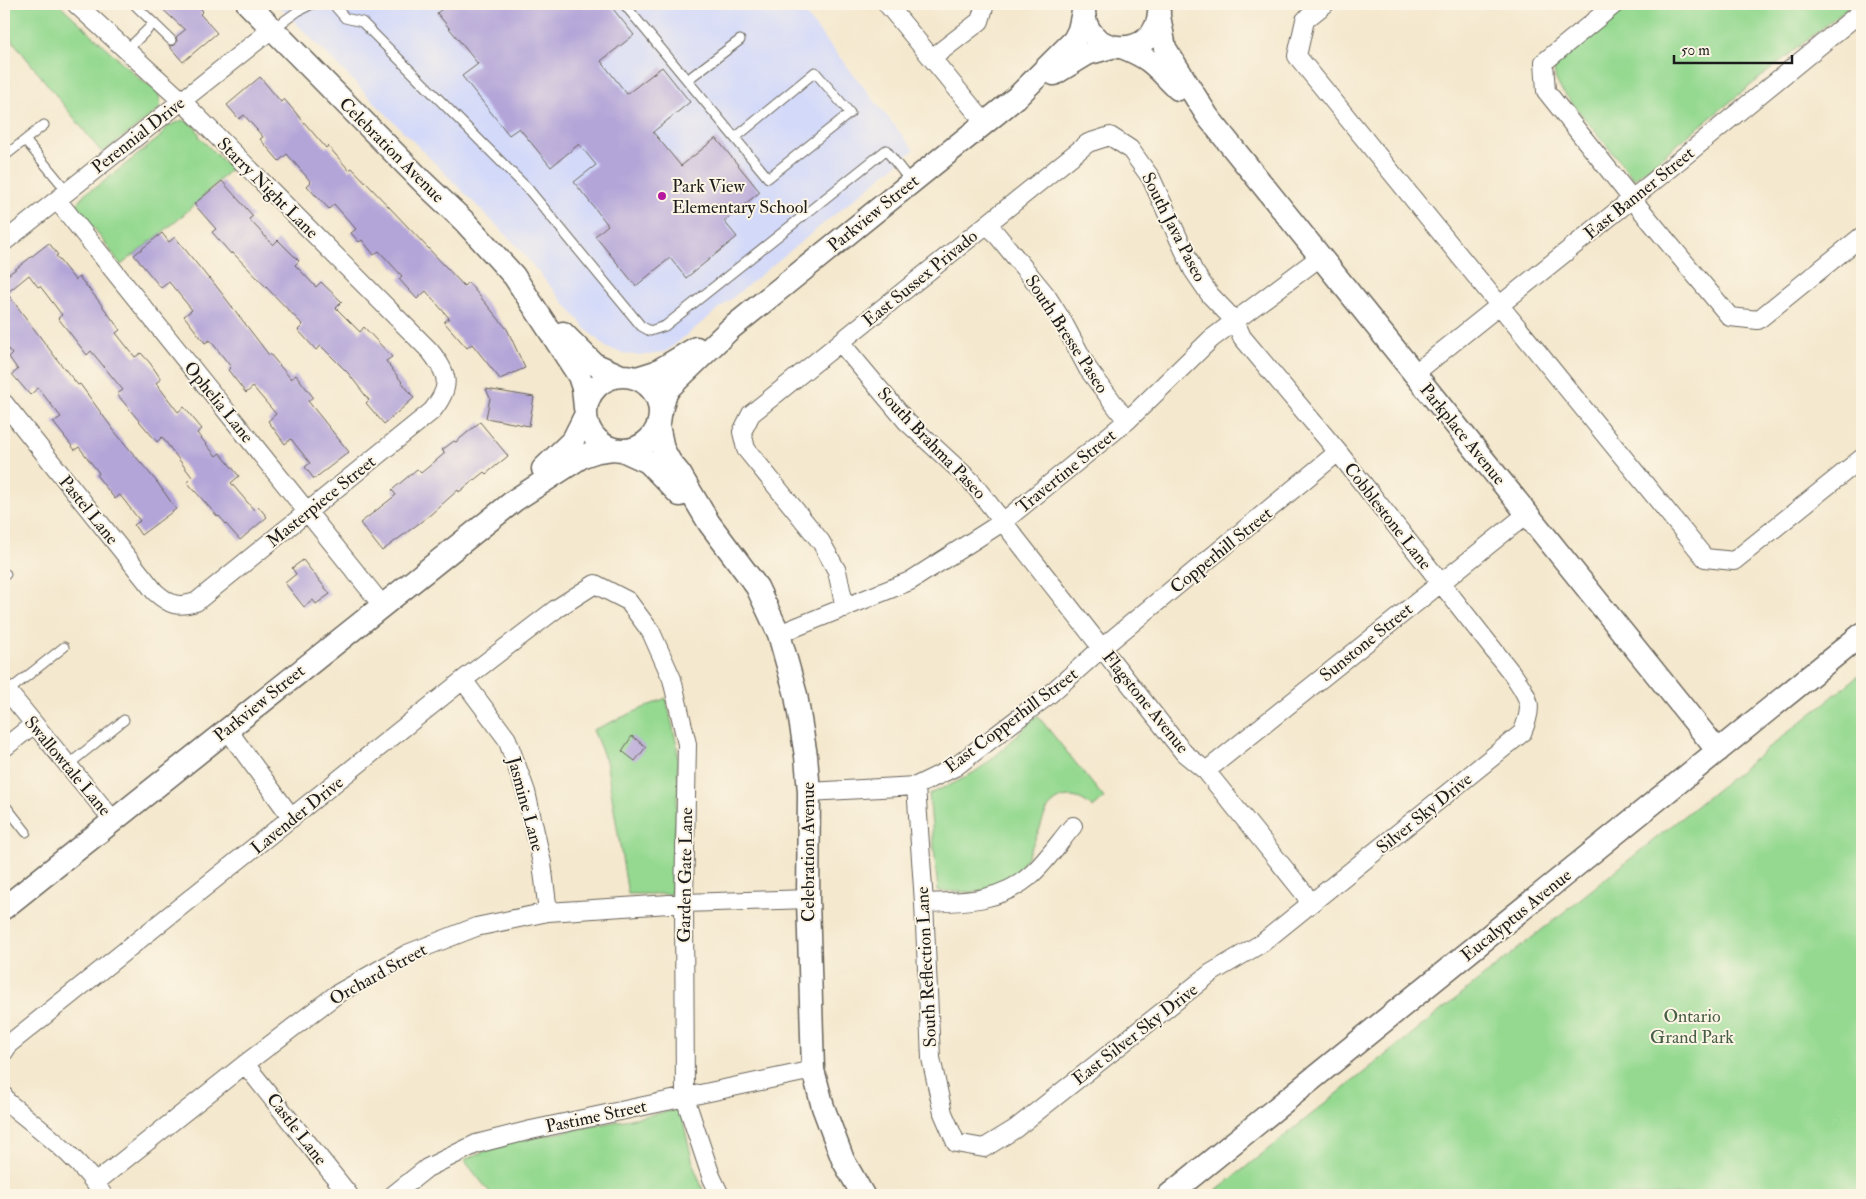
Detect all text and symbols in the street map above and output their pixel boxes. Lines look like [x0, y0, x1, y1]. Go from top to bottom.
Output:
scale bar [1674, 32, 1791, 64]
text: 50 m [1681, 41, 1710, 60]
street label: Perennial Drive [87, 92, 190, 179]
street label: Celebration Avenue [334, 93, 450, 208]
street label: Starry Night Lane [212, 133, 324, 244]
street label: East Banner Street [1579, 142, 1699, 245]
street label: Parkview Street [823, 169, 924, 257]
street label: South Java Paseo [1136, 169, 1211, 286]
place label: Park View Elementary School [672, 175, 808, 219]
marker: Park View Elementary School [656, 190, 668, 202]
street label: East Sussex Privado [858, 225, 983, 332]
street label: South Bresse Paseo [1020, 271, 1114, 398]
street label: Ophelia Lane [179, 357, 259, 448]
street label: Parkplace Avenue [1415, 379, 1511, 490]
street label: South Brahma Paseo [872, 382, 991, 505]
street label: Travertine Street [1012, 424, 1121, 519]
street label: Masterpiece Street [262, 450, 381, 553]
street label: Cobblestone Lane [1339, 458, 1437, 575]
street label: Pastel Lane [54, 471, 124, 550]
street label: Copperhill Street [1166, 502, 1277, 599]
street label: Sunstone Street [1315, 598, 1418, 687]
street label: Flagstone Avenue [1097, 646, 1194, 759]
street label: Parkview Street [209, 659, 310, 747]
street label: East Copperhill Street [940, 663, 1083, 778]
street label: Swallowtale Lane [19, 712, 116, 821]
street label: Jasmine Lane [502, 753, 549, 854]
street label: Silver Sky Drive [1372, 768, 1477, 859]
street label: Lavender Drive [246, 771, 349, 860]
street label: Celebration Avenue [797, 782, 820, 922]
street label: Garden Gate Lane [673, 807, 698, 943]
street label: Eucalyptus Avenue [1456, 863, 1577, 967]
street label: South Reflection Lane [911, 886, 942, 1048]
street label: Orchard Street [325, 938, 431, 1011]
street label: East Silver Sky Drive [1068, 978, 1203, 1090]
park label: Ontario Grand Park [1650, 1005, 1734, 1049]
street label: Castle Lane [261, 1088, 332, 1170]
street label: Pastime Street [543, 1095, 649, 1138]

